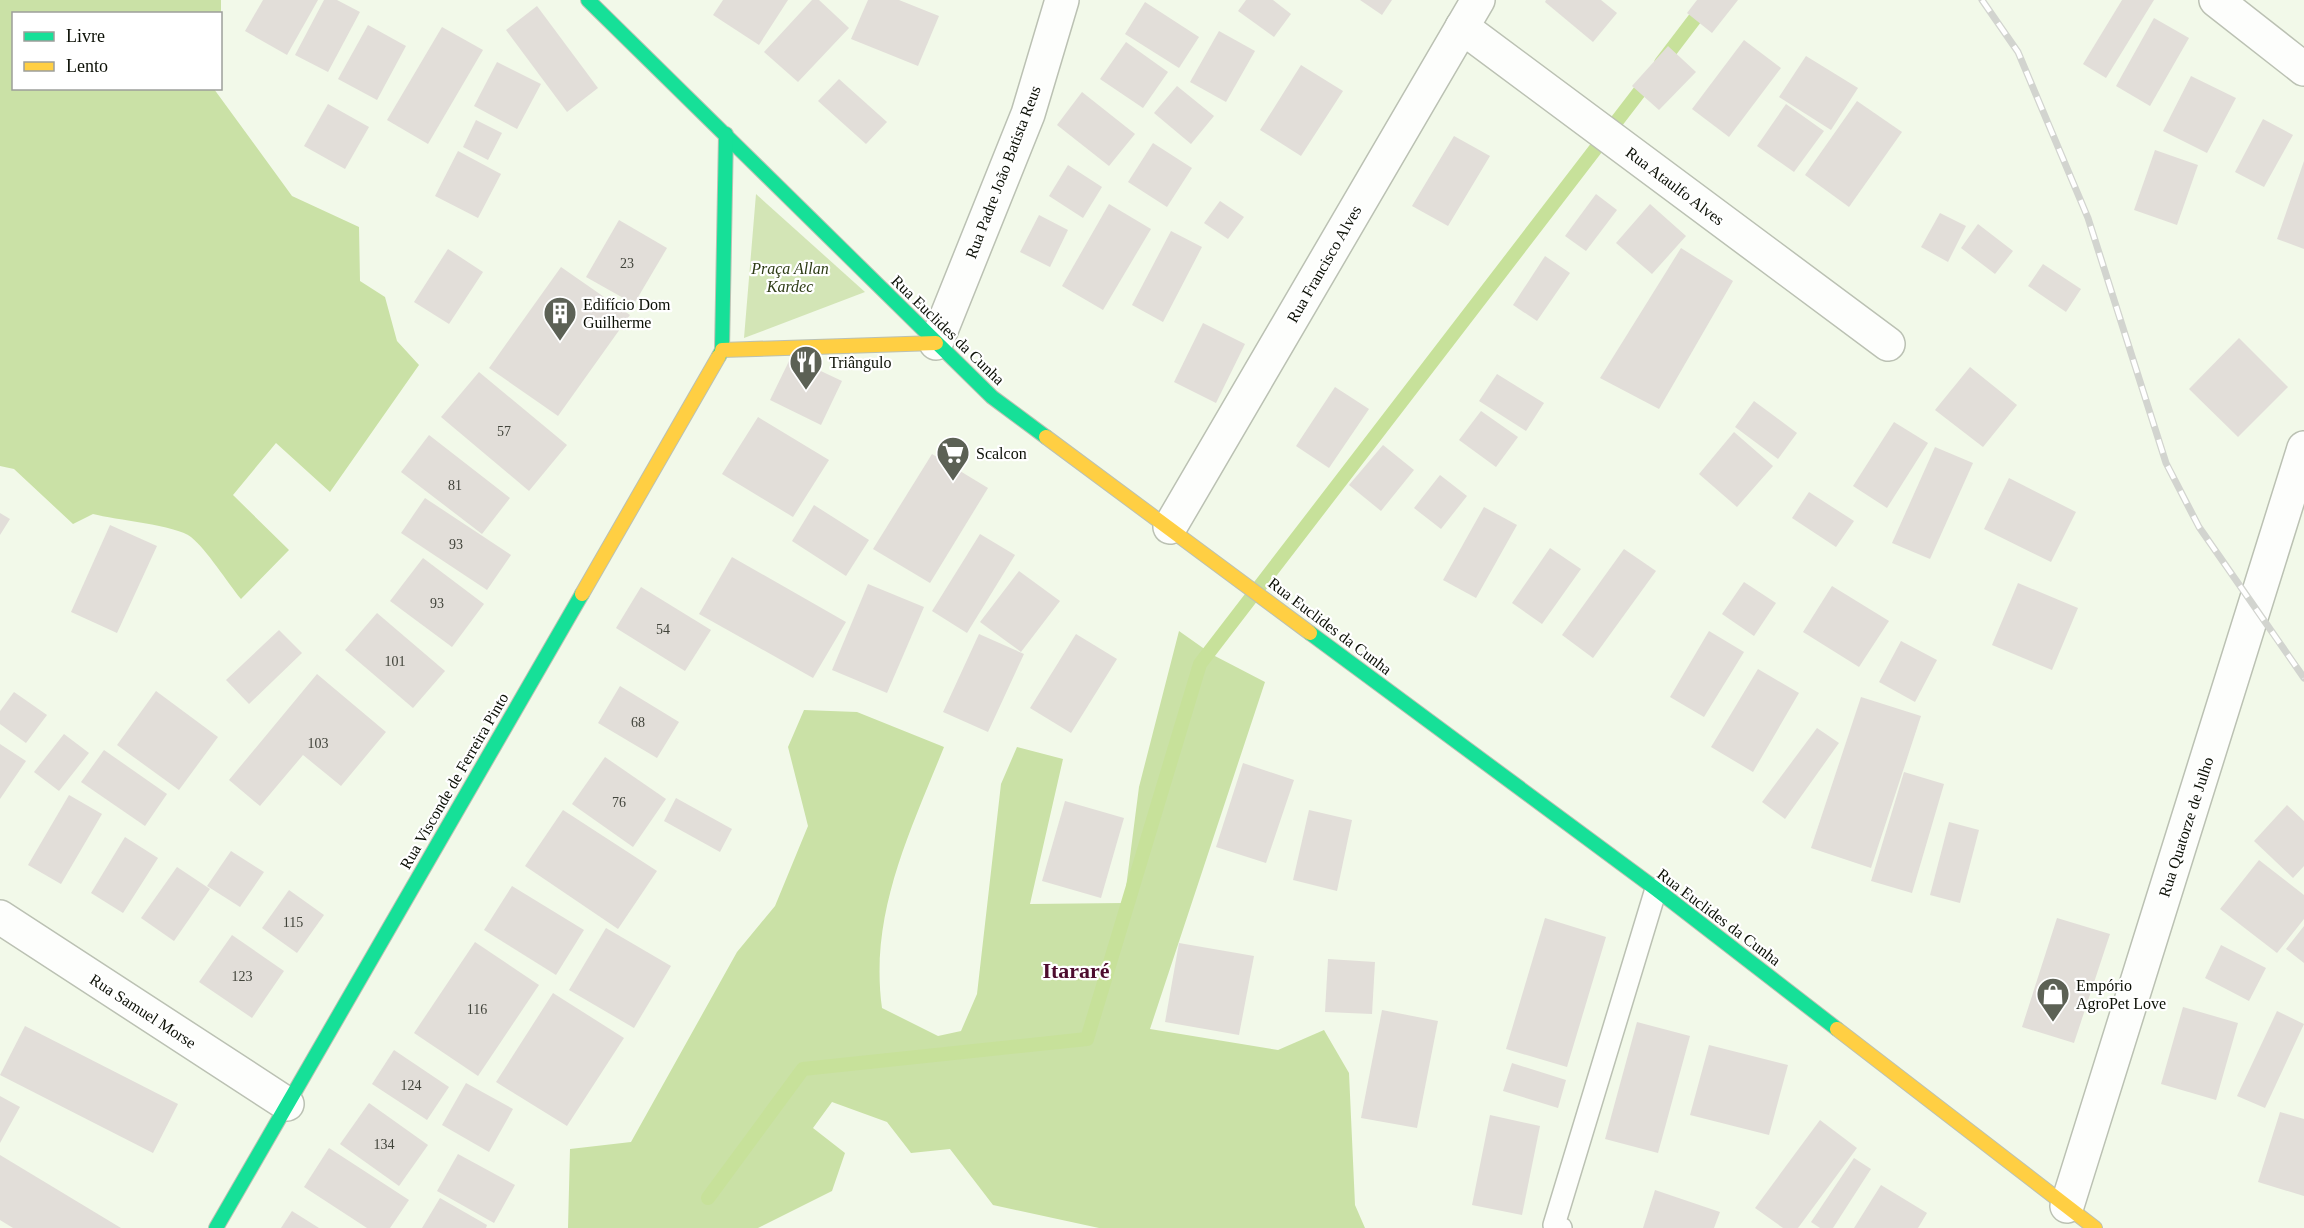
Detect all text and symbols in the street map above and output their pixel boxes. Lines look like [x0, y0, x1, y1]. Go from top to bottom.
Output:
legend [12, 12, 222, 90]
text: Livre [66, 26, 105, 46]
text: Lento [66, 56, 108, 76]
street label: Rua Padre João Batista Reus [962, 83, 1044, 261]
street label: Rua Ataulfo Alves [1623, 144, 1727, 228]
street label: Rua Francisco Alves [1284, 202, 1364, 326]
house number: 23 [620, 256, 634, 271]
park label: Praça Allan Kardec [750, 260, 829, 295]
street label: Rua Euclides da Cunha [888, 272, 1008, 388]
building icon: Edifício Dom Guilherme [542, 295, 578, 342]
place label: Edifício Dom Guilherme [583, 296, 671, 331]
restaurant icon: Triângulo [788, 344, 824, 391]
place label: Triângulo [829, 354, 892, 372]
house number: 57 [497, 424, 511, 439]
supermarket icon: Scalcon [935, 435, 971, 482]
place label: Scalcon [976, 445, 1027, 462]
house number: 81 [448, 478, 462, 493]
house number: 93 [449, 537, 463, 552]
street label: Rua Euclides da Cunha [1265, 574, 1395, 678]
house number: 93 [430, 596, 444, 611]
house number: 54 [656, 622, 670, 637]
house number: 101 [385, 654, 406, 669]
street label: Rua Visconde de Ferreira Pinto [397, 690, 511, 872]
house number: 68 [631, 715, 645, 730]
house number: 103 [308, 736, 329, 751]
street label: Rua Quatorze de Julho [2155, 755, 2217, 899]
house number: 76 [612, 795, 626, 810]
street label: Rua Euclides da Cunha [1654, 865, 1784, 969]
house number: 115 [283, 915, 303, 930]
district label: Itararé [1042, 958, 1110, 983]
house number: 123 [232, 969, 253, 984]
street label: Rua Samuel Morse [87, 970, 199, 1052]
shop icon: Empório AgroPet Love [2035, 976, 2071, 1023]
place label: Empório AgroPet Love [2076, 977, 2166, 1013]
house number: 116 [467, 1002, 487, 1017]
house number: 124 [401, 1078, 422, 1093]
house number: 134 [374, 1137, 395, 1152]

